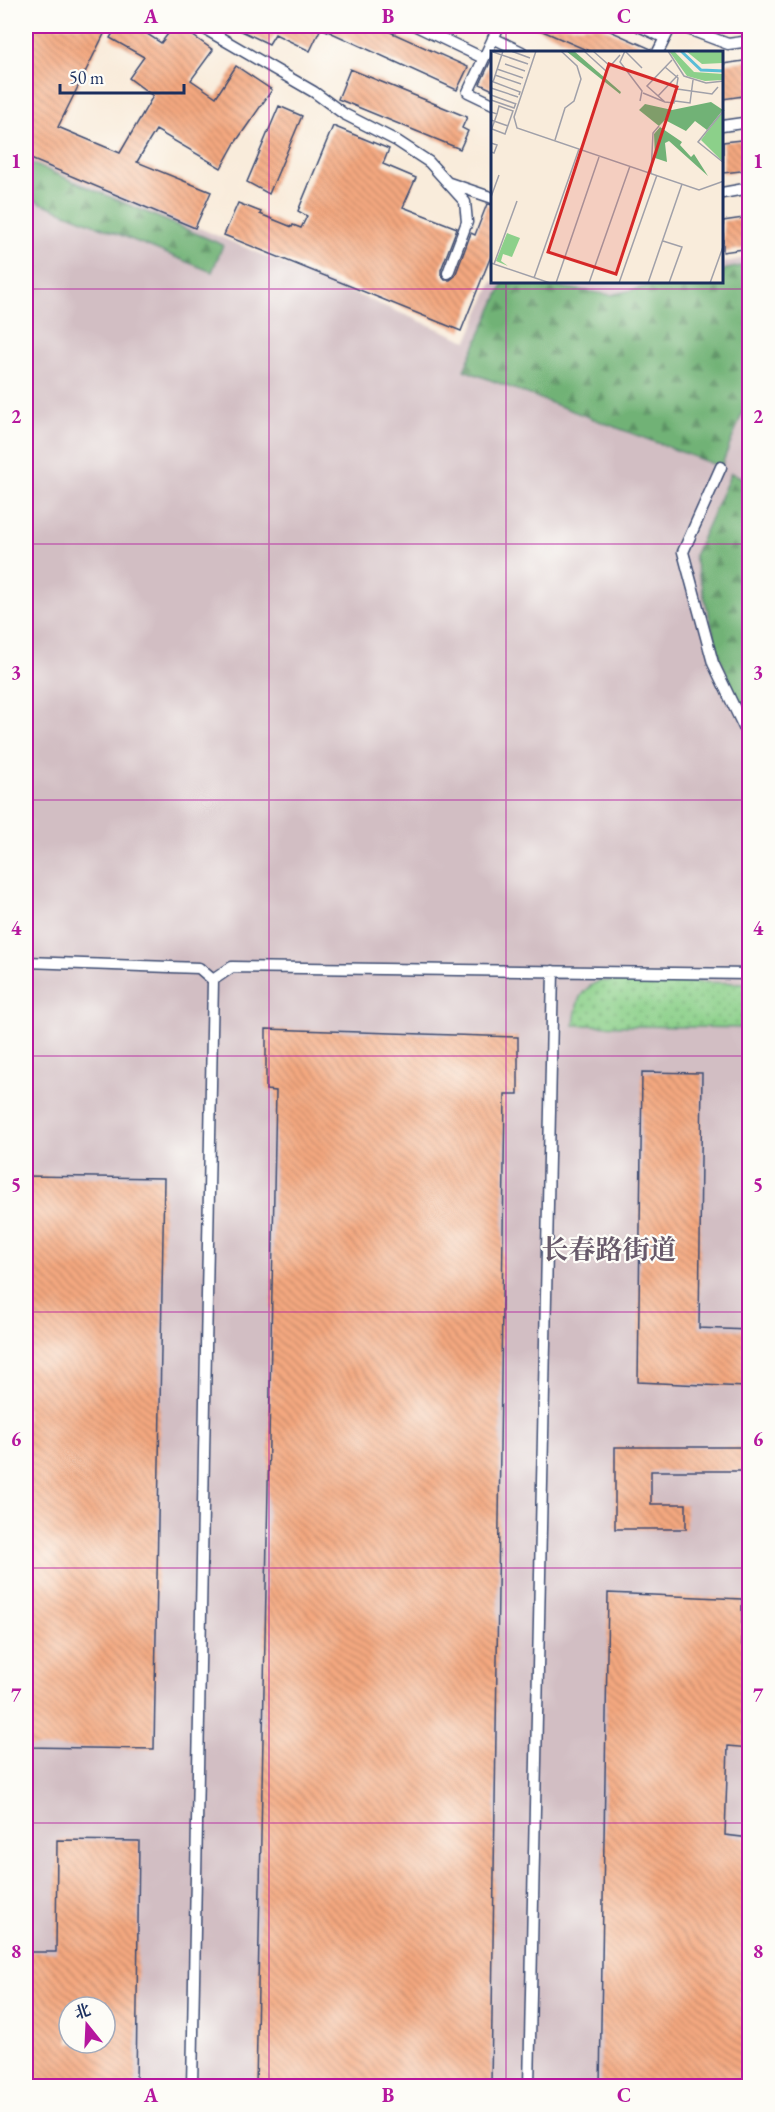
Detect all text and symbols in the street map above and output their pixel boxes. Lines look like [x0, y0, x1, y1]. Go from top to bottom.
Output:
text: A [143, 3, 159, 29]
text: B [382, 3, 394, 29]
text: C [617, 3, 631, 29]
inset map [491, 51, 724, 284]
scale bar [60, 57, 184, 95]
text: 50 m [69, 66, 104, 89]
text: 1 [11, 148, 21, 174]
text: 1 [753, 148, 763, 174]
text: 2 [11, 403, 22, 429]
text: 2 [753, 403, 764, 429]
text: 3 [11, 659, 21, 685]
text: 3 [753, 659, 763, 685]
text: 4 [11, 915, 22, 941]
text: 4 [753, 915, 764, 941]
text: 5 [11, 1171, 21, 1197]
text: 5 [753, 1171, 763, 1197]
district label: 长春路街道 [542, 1232, 677, 1267]
text: 6 [11, 1426, 22, 1452]
text: 6 [753, 1426, 764, 1452]
text: 7 [11, 1682, 22, 1708]
text: 7 [753, 1682, 764, 1708]
text: 8 [11, 1938, 21, 1964]
text: 8 [753, 1938, 763, 1964]
north arrow [57, 1995, 117, 2055]
text: 北 [72, 1999, 93, 2024]
text: A [143, 2082, 159, 2108]
text: B [382, 2082, 394, 2108]
text: C [617, 2082, 631, 2108]

